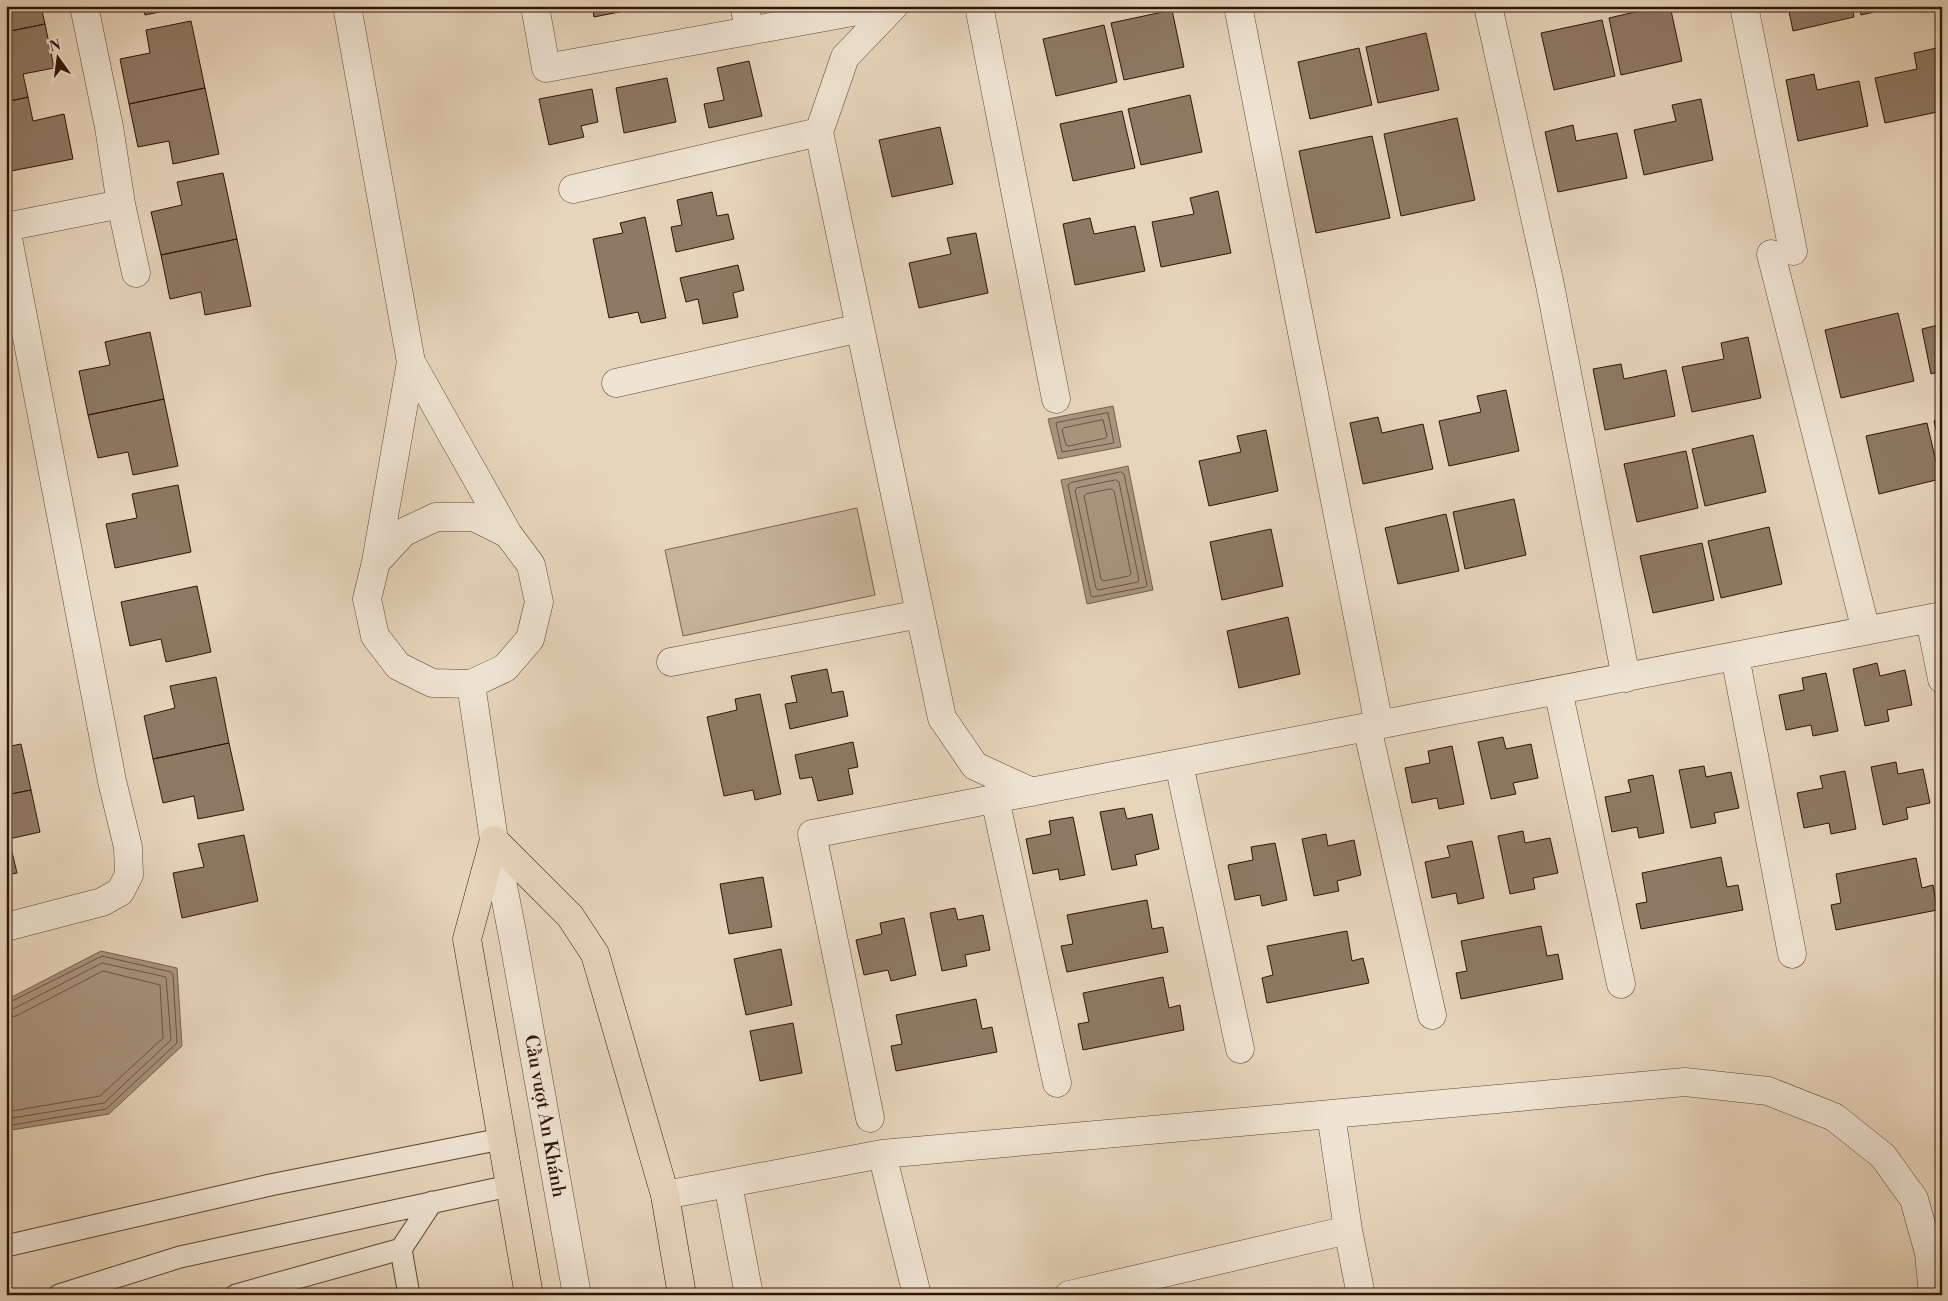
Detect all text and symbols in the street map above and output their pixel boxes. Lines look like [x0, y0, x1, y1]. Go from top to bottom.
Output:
north arrow [32, 32, 82, 82]
text: N [48, 36, 63, 56]
street label: Cầu vượt An Khánh [519, 1033, 571, 1199]

